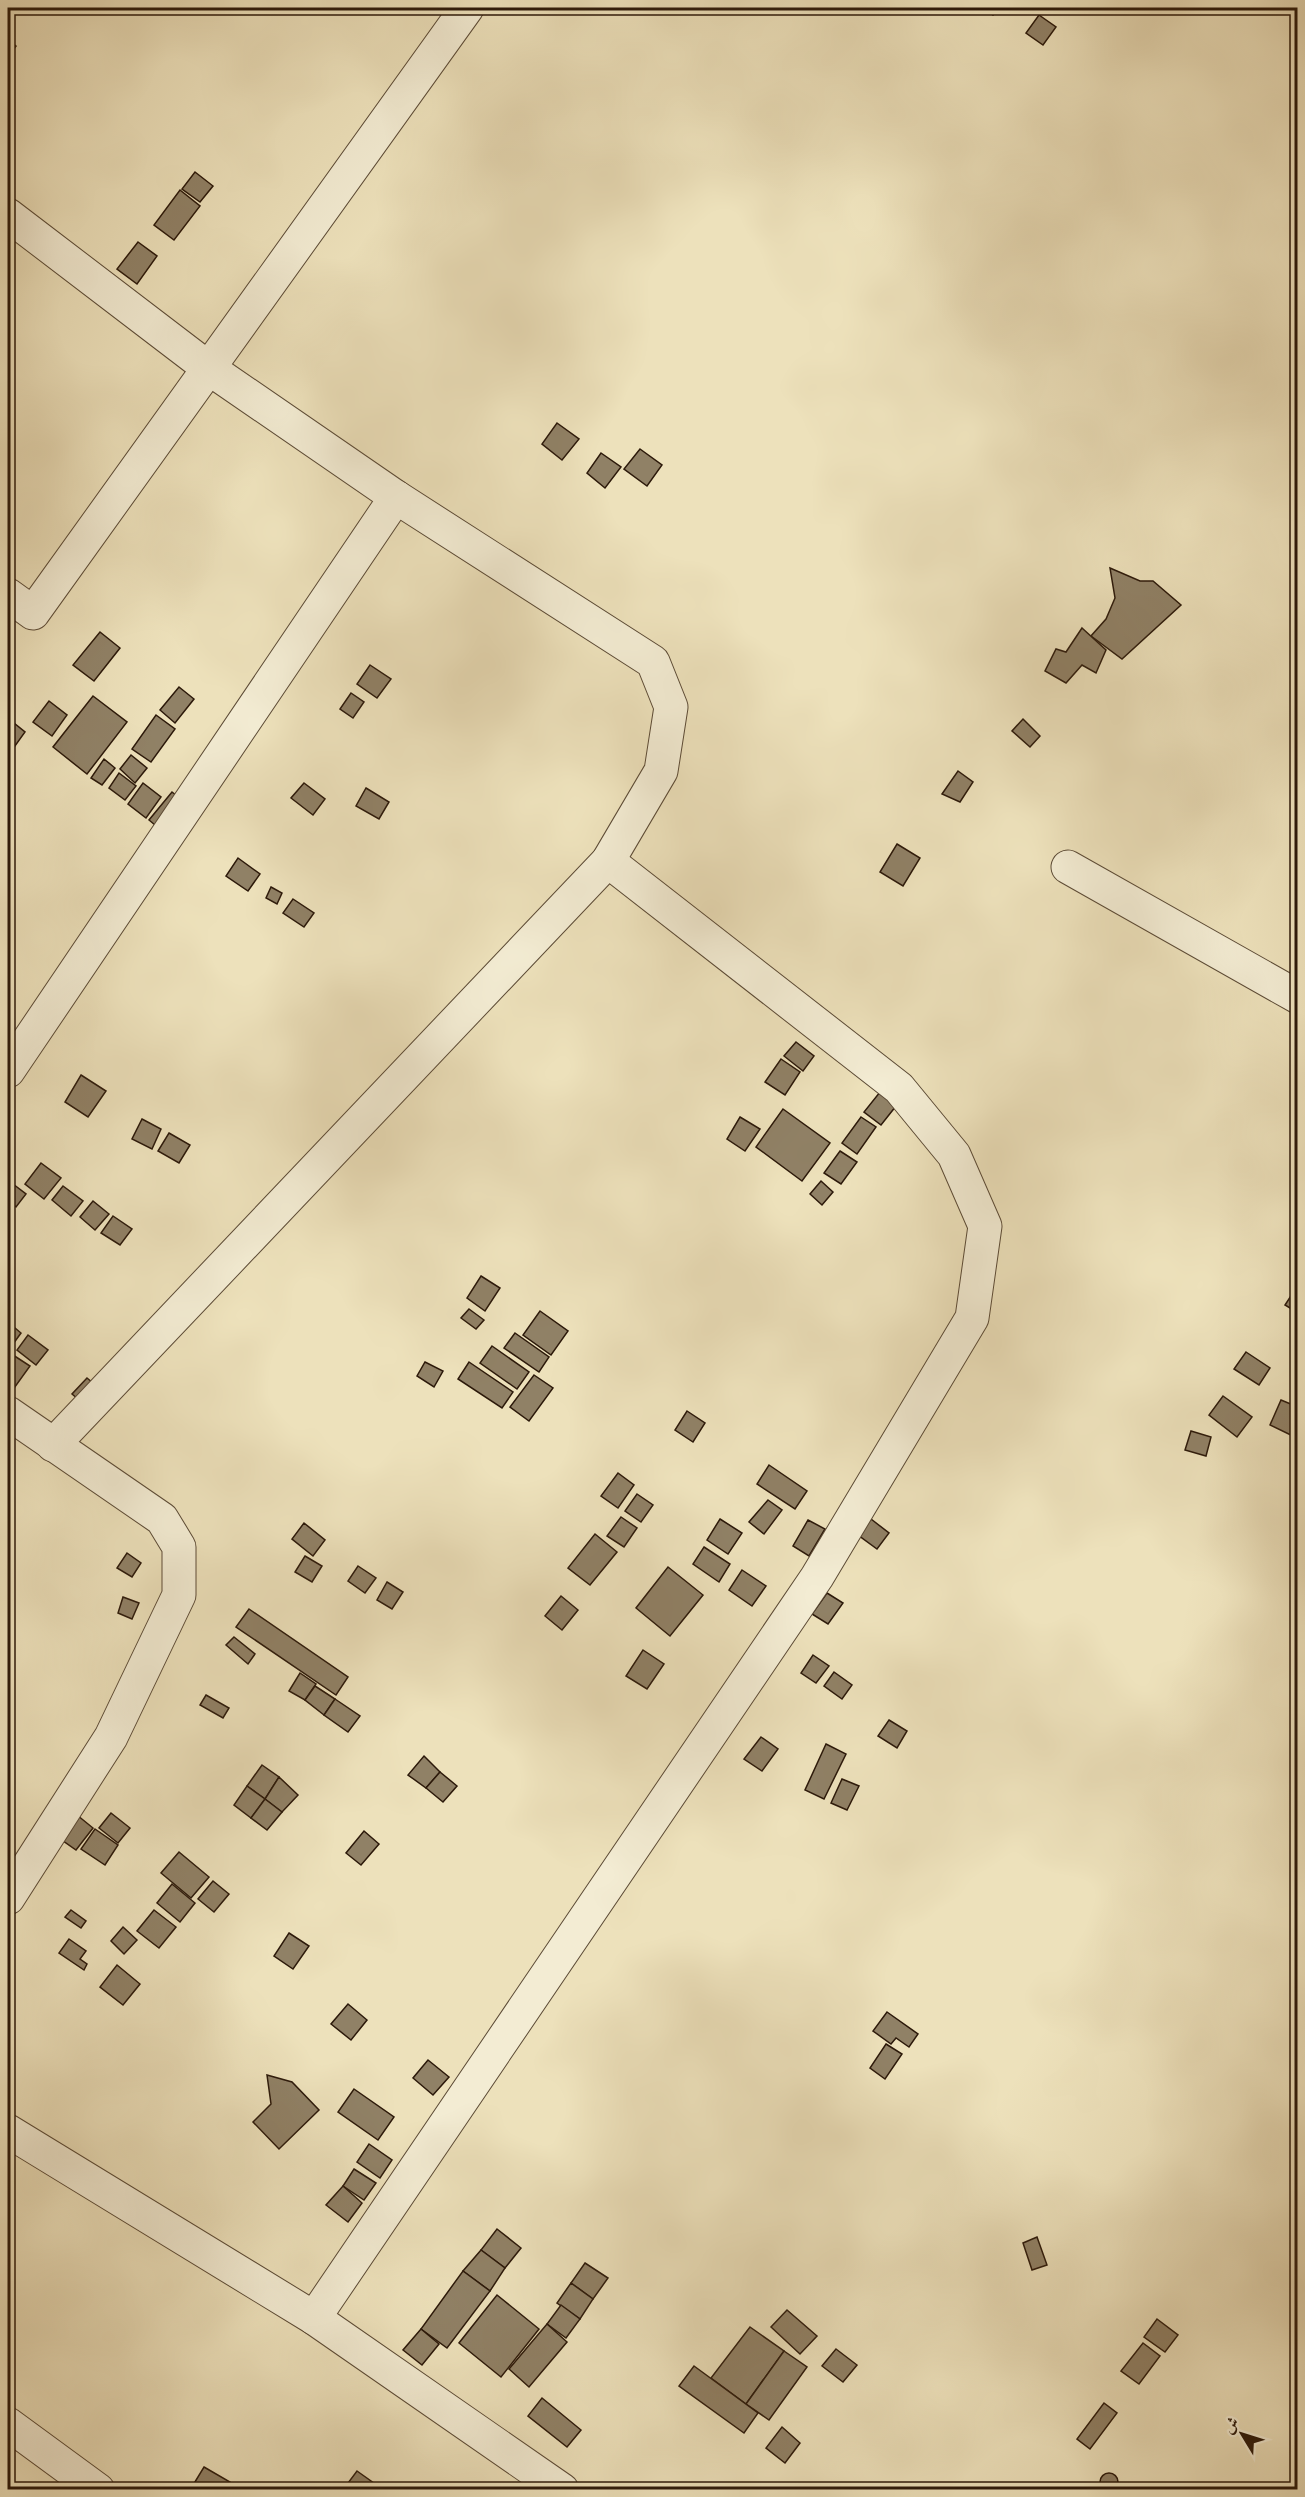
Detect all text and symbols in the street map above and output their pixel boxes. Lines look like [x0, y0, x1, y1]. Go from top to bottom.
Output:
north arrow [1212, 2404, 1272, 2464]
text: ش [1218, 2413, 1243, 2437]

